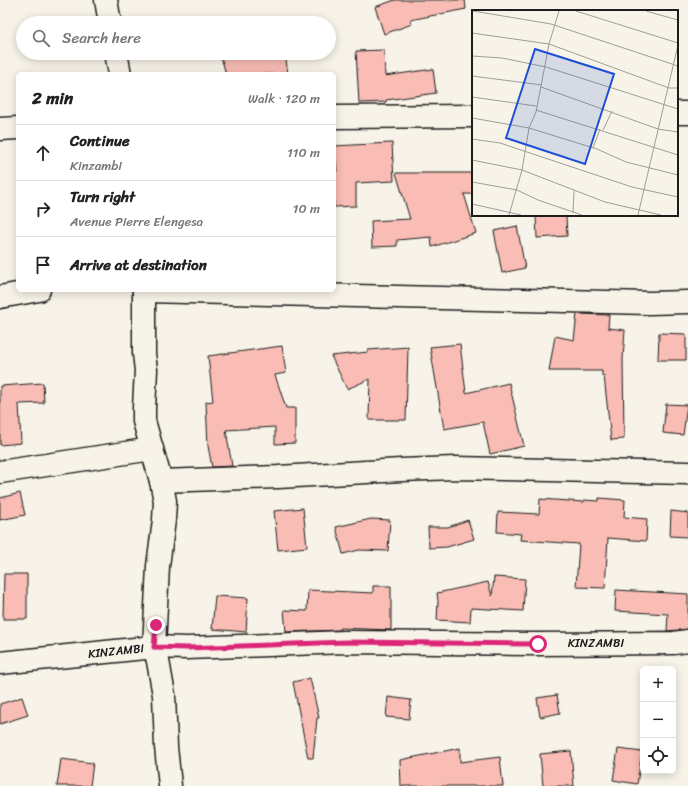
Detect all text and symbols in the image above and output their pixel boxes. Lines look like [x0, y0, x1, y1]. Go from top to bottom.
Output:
inset map [472, 10, 678, 216]
search box [16, 16, 336, 60]
text: Search here [62, 25, 141, 51]
icon: search [30, 27, 52, 49]
text: 2 min [32, 83, 73, 113]
text: Walk · 120 m [248, 87, 320, 110]
text: Continue [70, 128, 130, 154]
text: 110 m [287, 141, 320, 164]
icon: ahead [32, 142, 54, 164]
text: Kinzambi [70, 154, 122, 177]
text: Turn right [70, 184, 135, 210]
text: 10 m [293, 197, 320, 220]
icon: right [32, 198, 54, 220]
text: Avenue Pierre Elengesa [70, 210, 203, 233]
text: Arrive at destination [70, 252, 207, 278]
icon: arrive [32, 254, 54, 276]
route end [147, 616, 165, 634]
street label: KINZAMBI [568, 632, 624, 654]
route start [529, 635, 547, 653]
street label: KINZAMBI [87, 637, 145, 665]
map controls [640, 666, 676, 774]
button: + [640, 666, 676, 702]
button: − [640, 702, 676, 738]
button: locate [640, 738, 676, 774]

